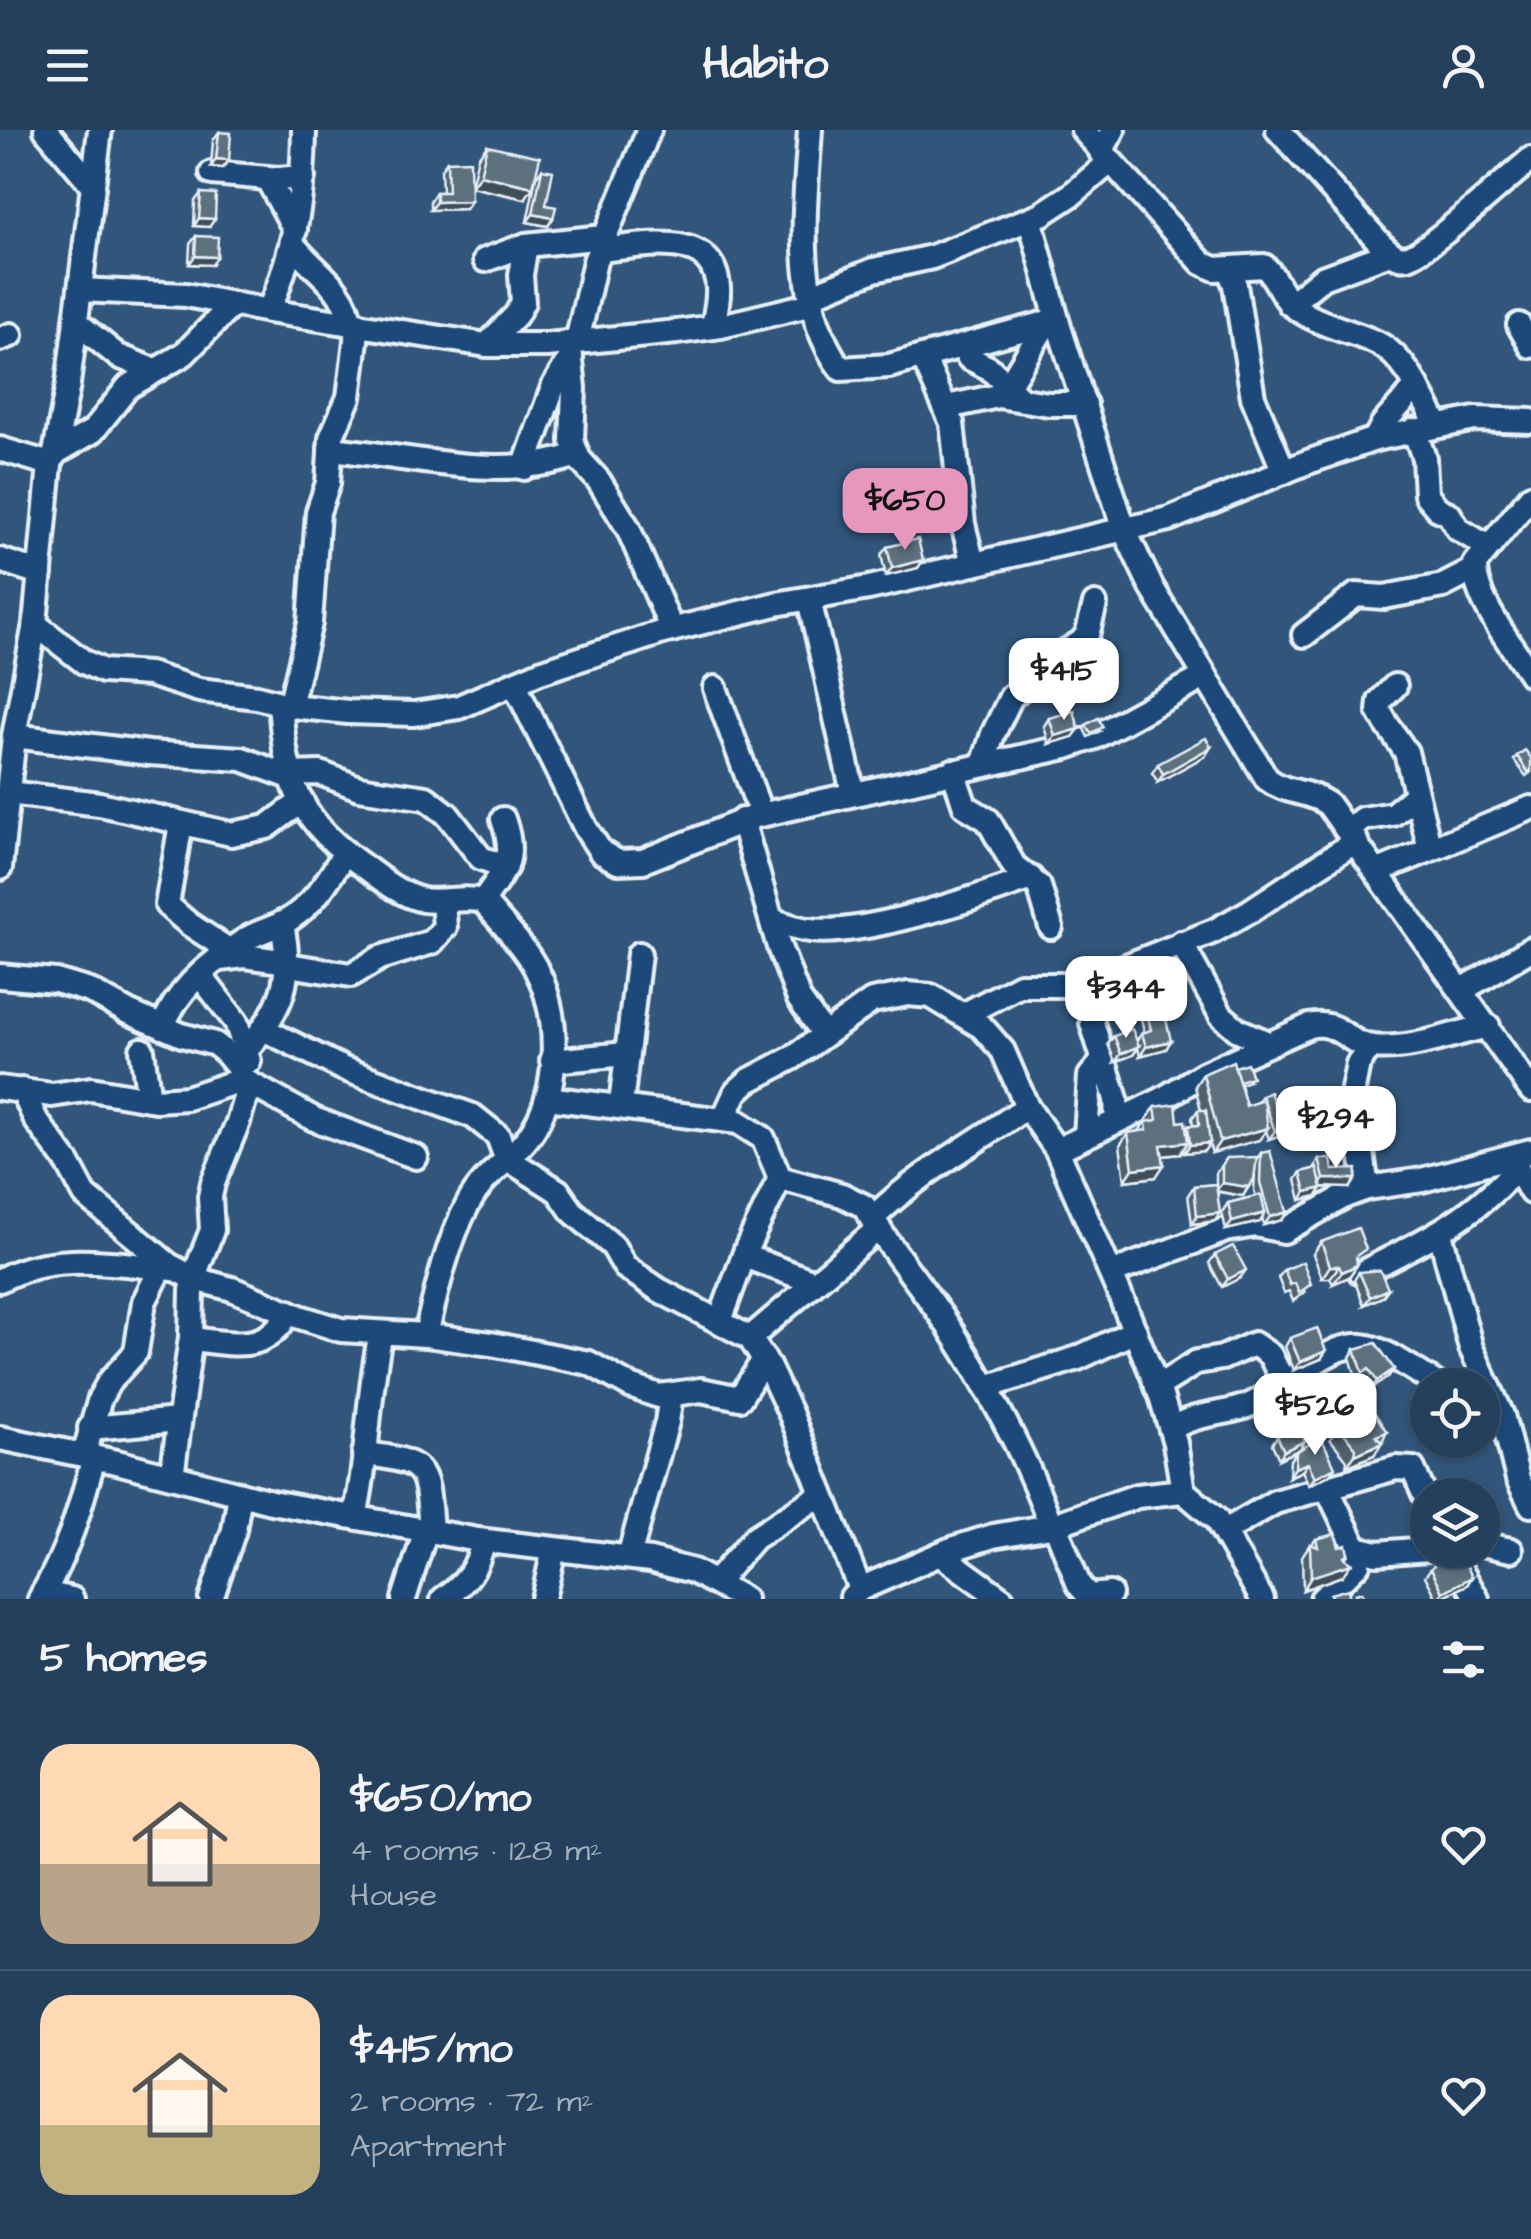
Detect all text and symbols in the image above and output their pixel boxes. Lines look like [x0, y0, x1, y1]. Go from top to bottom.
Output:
text: Habito [703, 34, 828, 96]
icon: menu [40, 38, 95, 93]
icon: person [1436, 38, 1491, 93]
pin: $650 [846, 468, 964, 553]
text: $650 [865, 478, 945, 523]
pin: $415 [1005, 638, 1123, 723]
text: $415 [1031, 648, 1097, 693]
pin: $344 [1067, 956, 1185, 1041]
text: $344 [1087, 966, 1165, 1011]
pin: $294 [1277, 1086, 1395, 1171]
text: $294 [1298, 1096, 1374, 1141]
map controls [1410, 1368, 1500, 1568]
button: locate [1410, 1368, 1500, 1458]
pin: $526 [1256, 1373, 1374, 1458]
text: $526 [1276, 1383, 1354, 1428]
button: layers [1410, 1478, 1500, 1568]
text: 5 homes [40, 1630, 207, 1688]
icon: filters [1436, 1632, 1491, 1687]
text: $650/mo [350, 1770, 531, 1828]
icon: home [120, 1784, 240, 1904]
icon: heart [1436, 1817, 1491, 1872]
text: 4 rooms · 128 m² [350, 1828, 602, 1873]
text: House [350, 1873, 437, 1918]
text: $415/mo [350, 2021, 513, 2079]
icon: home [120, 2035, 240, 2155]
icon: heart [1436, 2068, 1491, 2123]
text: 2 rooms · 72 m² [350, 2079, 594, 2124]
text: Apartment [350, 2124, 506, 2169]

